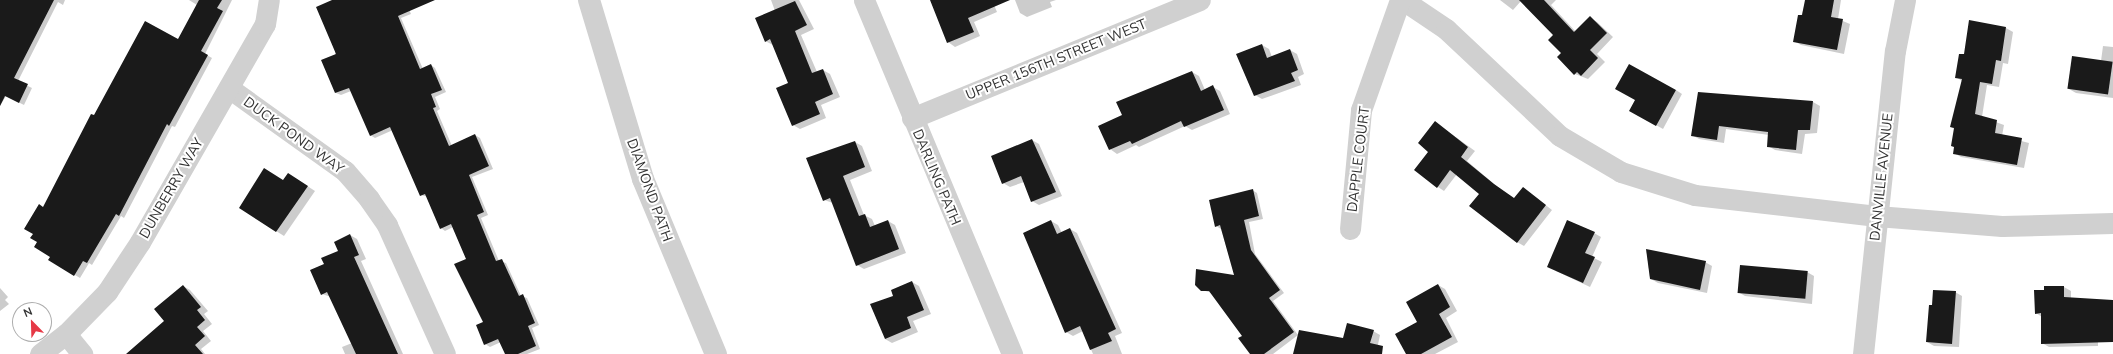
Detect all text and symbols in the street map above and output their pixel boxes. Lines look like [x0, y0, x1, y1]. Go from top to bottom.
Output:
street label: UPPER 156TH STREET WEST [963, 15, 1149, 103]
street label: DUCK POND WAY [241, 93, 347, 177]
street label: DAPPLE COURT [1343, 105, 1373, 213]
street label: DANVILLE AVENUE [1866, 112, 1896, 242]
street label: DARLING PATH [909, 127, 965, 227]
street label: DUNBERRY WAY [135, 135, 207, 241]
street label: DIAMOND PATH [624, 136, 676, 244]
north arrow [12, 302, 52, 342]
text: N [21, 304, 34, 320]

